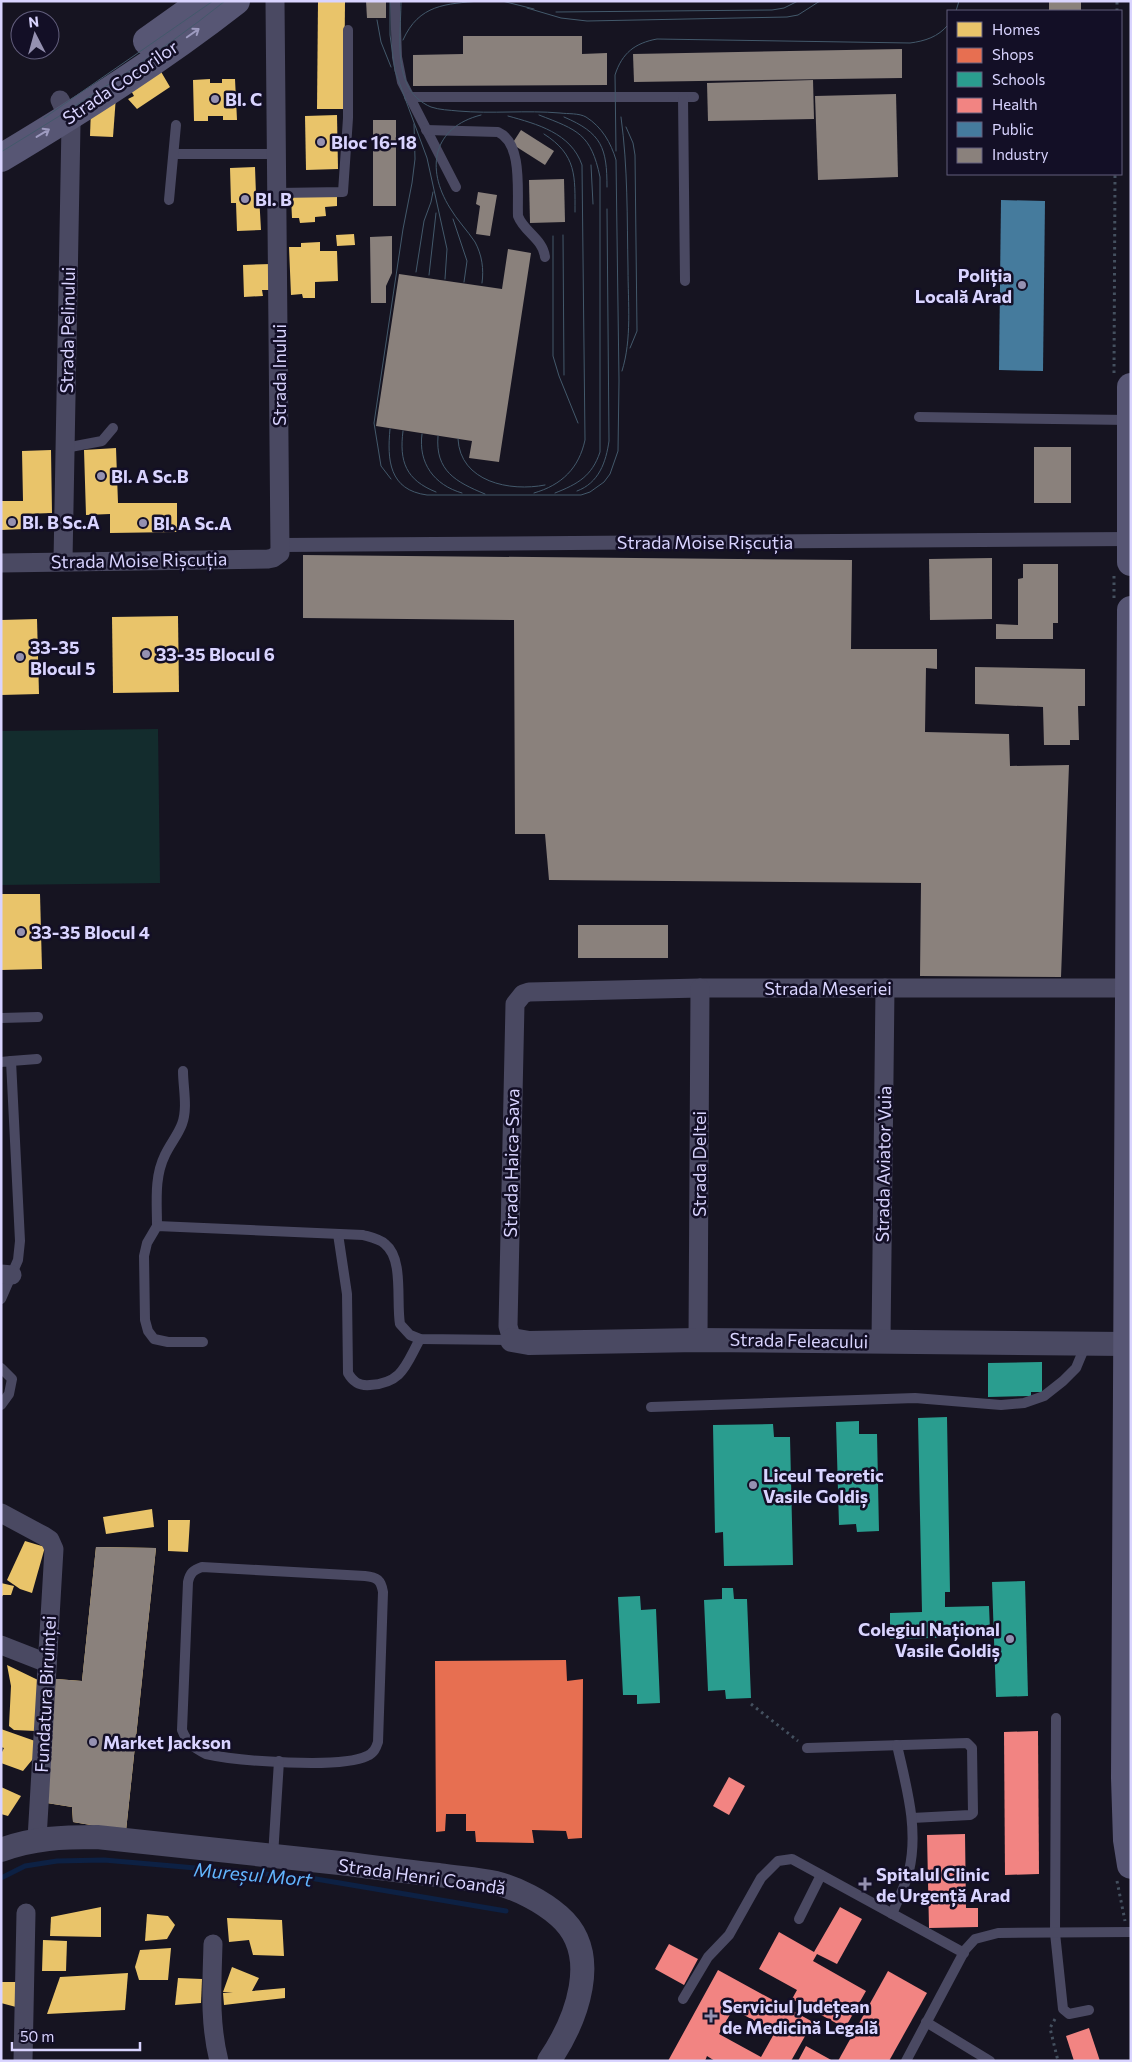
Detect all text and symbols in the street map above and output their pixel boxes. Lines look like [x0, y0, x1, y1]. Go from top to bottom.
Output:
north arrow [10, 10, 60, 60]
legend [947, 10, 1122, 175]
text: N [27, 13, 40, 31]
text: Homes [992, 20, 1040, 38]
one-way arrow [185, 28, 199, 38]
street label: Strada Cocorilor [58, 35, 182, 129]
text: Shops [992, 45, 1034, 63]
text: Schools [992, 70, 1046, 88]
place label: Bl. C [225, 88, 262, 110]
marker: Bl. C [209, 93, 221, 105]
text: Health [992, 95, 1038, 113]
text: Public [992, 120, 1034, 138]
one-way arrow [35, 127, 49, 137]
place label: Bloc 16-18 [331, 131, 417, 153]
marker: Bloc 16-18 [315, 136, 327, 148]
text: Industry [992, 145, 1049, 163]
place label: Bl. B [255, 188, 292, 210]
marker: Bl. B [239, 193, 251, 205]
place label: Poliția Locală Arad [915, 264, 1012, 307]
street label: Strada Pelinului [55, 266, 79, 394]
marker: Poliția Locală Arad [1016, 279, 1028, 291]
street label: Strada Inului [268, 324, 290, 426]
place label: Bl. A Sc.B [111, 465, 189, 487]
marker: Bl. A Sc.B [95, 470, 107, 482]
place label: Bl. B Sc.A [22, 511, 100, 533]
place label: Bl. A Sc.A [153, 512, 232, 534]
marker: Bl. B Sc.A [6, 516, 18, 528]
marker: Bl. A Sc.A [137, 517, 149, 529]
street label: Strada Moise Rișcuția [617, 531, 793, 554]
street label: Strada Moise Rișcuția [51, 547, 227, 574]
place label: 33-35 Blocul 5 [30, 636, 95, 679]
place label: 33-35 Blocul 6 [156, 643, 275, 665]
marker: 33-35 Blocul 6 [140, 648, 152, 660]
marker: 33-35 Blocul 5 [14, 651, 26, 663]
place label: 33-35 Blocul 4 [31, 921, 150, 943]
marker: 33-35 Blocul 4 [15, 926, 27, 938]
street label: Strada Meseriei [764, 977, 892, 999]
street label: Strada Aviator Vuia [871, 1085, 895, 1243]
street label: Strada Haica-Sava [499, 1088, 523, 1238]
street label: Strada Deltei [688, 1111, 710, 1217]
street label: Strada Feleacului [730, 1328, 868, 1352]
place label: Liceul Teoretic Vasile Goldiș [763, 1464, 884, 1508]
marker: Liceul Teoretic Vasile Goldiș [747, 1479, 759, 1491]
street label: Fundatura Biruinței [30, 1615, 61, 1773]
place label: Colegiul Național Vasile Goldiș [858, 1618, 1000, 1662]
marker: Colegiul Național Vasile Goldiș [1004, 1633, 1016, 1645]
place label: Market Jackson [103, 1731, 231, 1753]
marker: Market Jackson [87, 1736, 99, 1748]
street label: Strada Henri Coandă [337, 1853, 507, 1899]
water label: Mureșul Mort [193, 1857, 314, 1893]
place label: Spitalul Clinic de Urgență Arad [876, 1863, 1010, 1907]
marker: Spitalul Clinic de Urgență Arad [858, 1877, 872, 1891]
place label: Serviciul Județean de Medicină Legală [722, 1995, 878, 2038]
marker: Serviciul Județean de Medicină Legală [704, 2009, 718, 2023]
scale bar [12, 2020, 140, 2052]
text: 50 m [20, 2027, 54, 2045]

